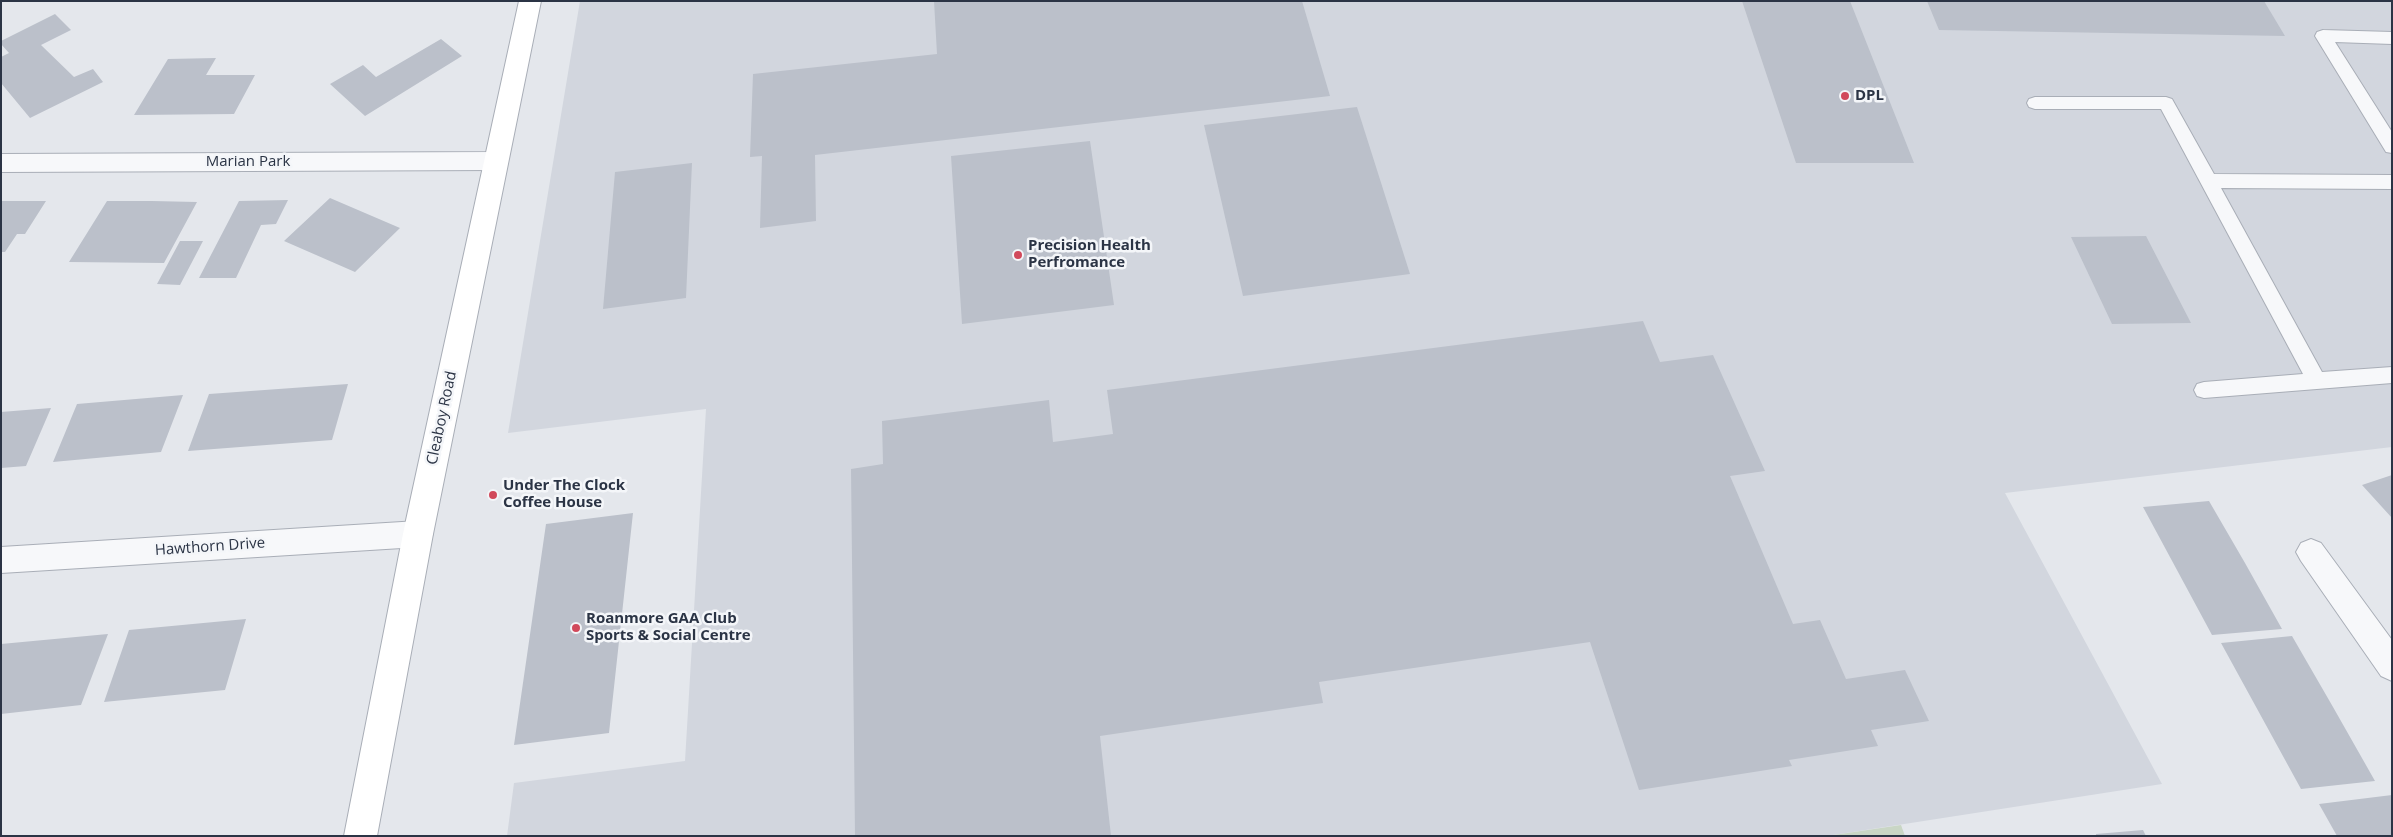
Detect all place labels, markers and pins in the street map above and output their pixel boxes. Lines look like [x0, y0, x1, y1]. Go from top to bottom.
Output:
place label: DPL [1855, 87, 1884, 105]
marker: DPL [1839, 90, 1851, 102]
place label: Precision Health Perfromance [1028, 237, 1151, 272]
marker: Precision Health Perfromance [1012, 249, 1024, 261]
place label: Under The Clock Coffee House [503, 477, 625, 512]
marker: Under The Clock Coffee House [487, 489, 499, 501]
place label: Roanmore GAA Club Sports & Social Centre [586, 610, 751, 645]
marker: Roanmore GAA Club Sports & Social Centre [570, 622, 582, 634]

